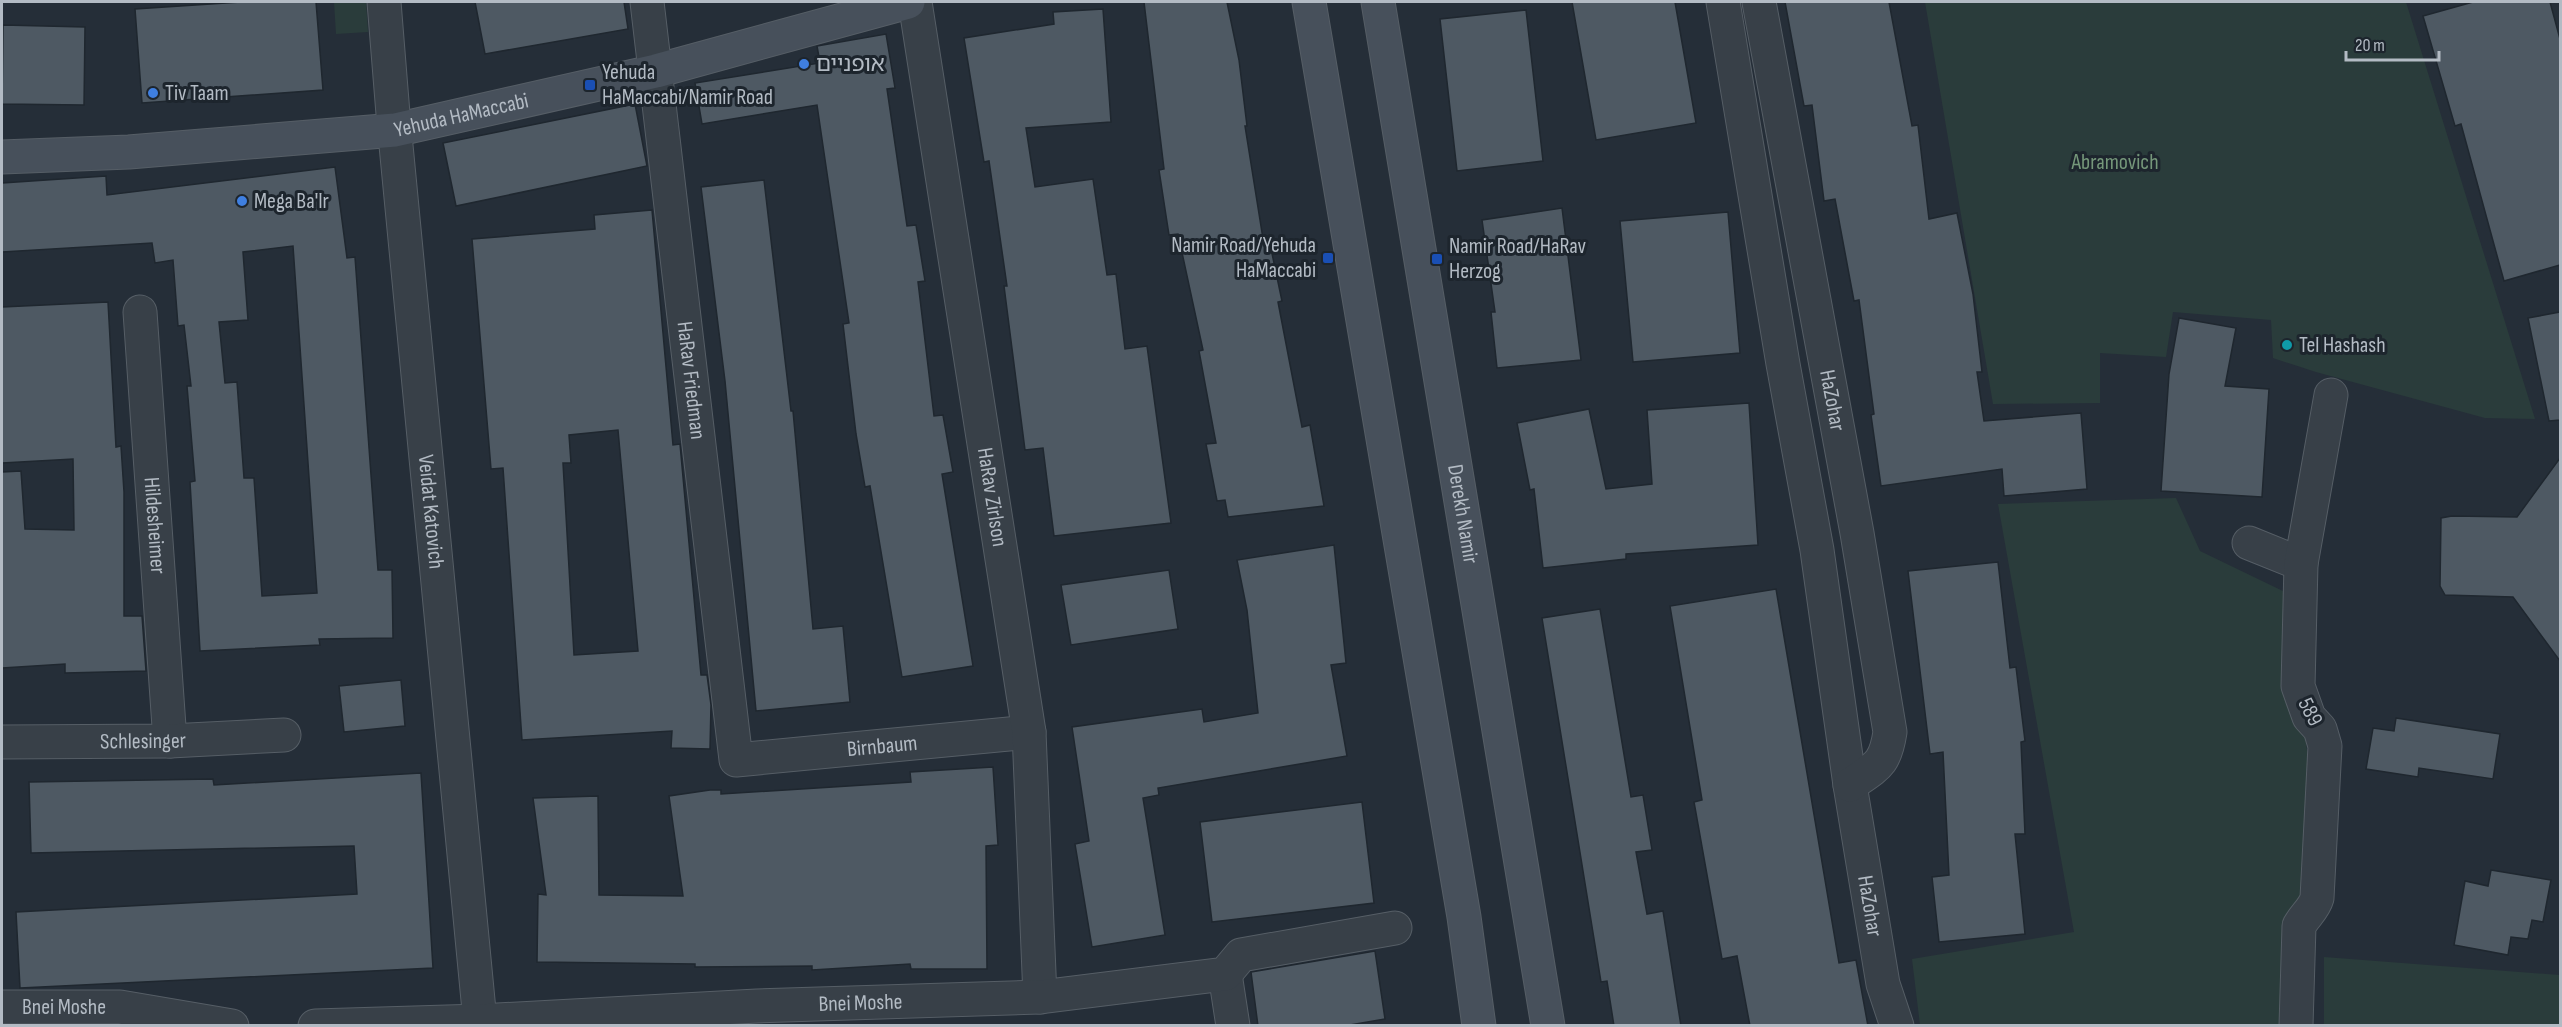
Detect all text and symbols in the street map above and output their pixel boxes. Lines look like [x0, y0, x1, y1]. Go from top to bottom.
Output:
scale bar [2346, 24, 2439, 62]
text: 20 m [2355, 35, 2385, 56]
place label: אופניים [816, 51, 885, 78]
marker: אופניים [797, 57, 811, 71]
place label: Yehuda HaMaccabi/Namir Road [602, 59, 773, 111]
marker: Yehuda HaMaccabi/Namir Road [583, 78, 597, 92]
place label: Tiv Taam [165, 80, 229, 107]
marker: Tiv Taam [146, 86, 160, 100]
street label: Yehuda HaMaccabi [392, 87, 531, 143]
park label: Abramovich [2070, 149, 2159, 176]
place label: Mega Ba'Ir [254, 188, 329, 215]
marker: Mega Ba'Ir [235, 194, 249, 208]
place label: Namir Road/Yehuda HaMaccabi [1171, 232, 1316, 284]
place label: Namir Road/HaRav Herzog [1449, 233, 1587, 285]
marker: Namir Road/Yehuda HaMaccabi [1321, 251, 1335, 265]
marker: Namir Road/HaRav Herzog [1430, 252, 1444, 266]
street label: HaRav Friedman [671, 320, 712, 441]
place label: Tel Hashash [2299, 332, 2386, 359]
marker: Tel Hashash [2280, 338, 2294, 352]
street label: HaZohar [1814, 367, 1851, 433]
street label: HaRav Zirlson [971, 446, 1013, 549]
street label: Veidat Katovich [412, 453, 450, 570]
street label: Derekh Namir [1441, 462, 1485, 566]
street label: Hildesheimer [138, 476, 172, 575]
street label: 589 [2292, 693, 2328, 731]
street label: Schlesinger [100, 727, 187, 755]
street label: Birnbaum [846, 729, 919, 763]
street label: HaZohar [1852, 873, 1888, 939]
street label: Bnei Moshe [818, 988, 903, 1018]
street label: Bnei Moshe [22, 994, 106, 1021]

